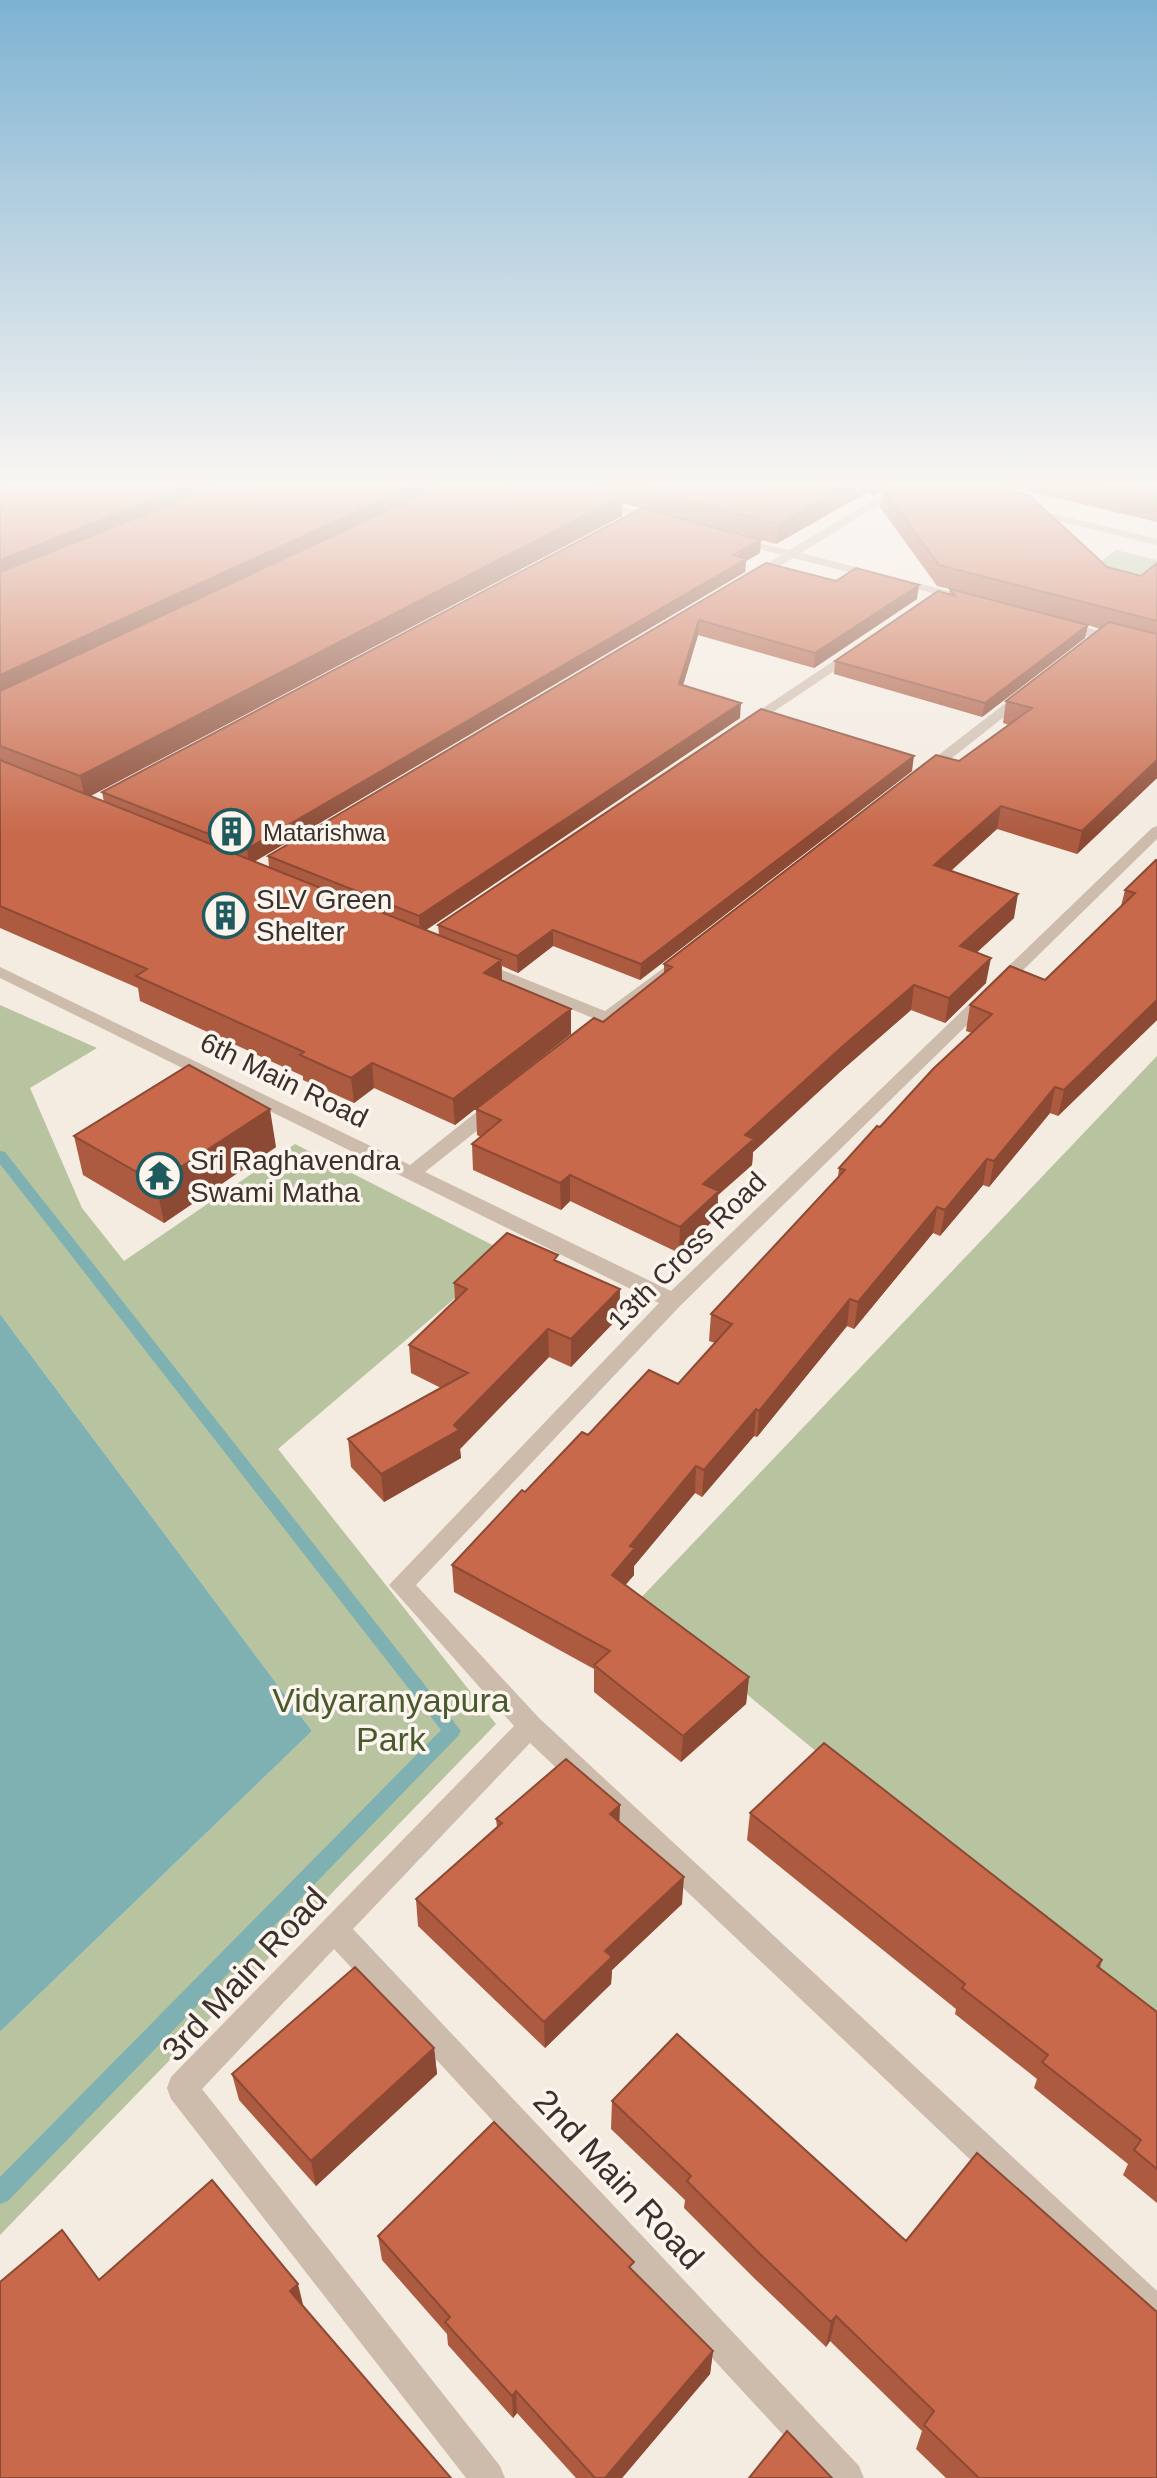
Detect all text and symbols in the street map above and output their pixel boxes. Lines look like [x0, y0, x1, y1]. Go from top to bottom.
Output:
building icon: Matarishwa [208, 808, 256, 856]
place label: Matarishwa [263, 819, 386, 846]
place label: SLV Green Shelter [256, 884, 392, 947]
building icon: SLV Green Shelter [201, 891, 249, 939]
street label: 6th Main Road [195, 1026, 373, 1134]
place label: Sri Raghavendra Swami Matha [190, 1145, 401, 1208]
temple icon: Sri Raghavendra Swami Matha [135, 1152, 183, 1200]
street label: 13th Cross Road [602, 1166, 772, 1336]
park label: Vidyaranyapura Park [272, 1681, 510, 1758]
street label: 3rd Main Road [154, 1879, 334, 2069]
street label: 2nd Main Road [526, 2082, 712, 2276]

